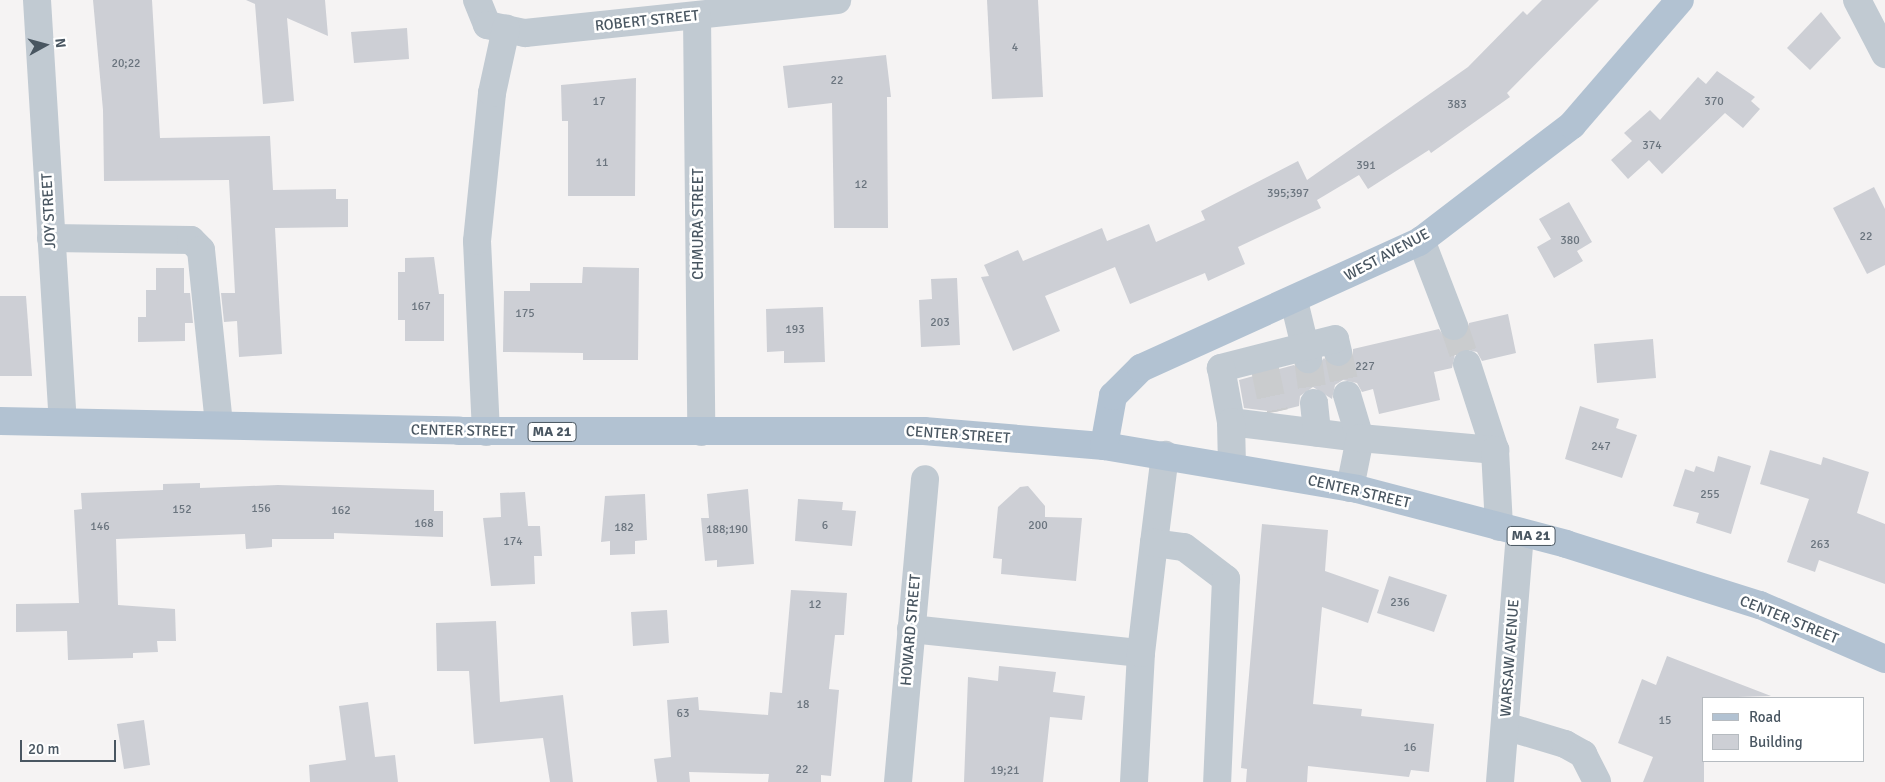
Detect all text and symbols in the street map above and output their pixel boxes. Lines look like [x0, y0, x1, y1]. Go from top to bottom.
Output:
street label: ROBERT STREET [594, 7, 700, 35]
north arrow [20, 20, 70, 70]
text: N [51, 37, 69, 49]
house number: 4 [1012, 41, 1018, 55]
house number: 20;22 [111, 57, 141, 71]
house number: 22 [831, 74, 843, 88]
house number: 17 [593, 95, 605, 109]
house number: 370 [1704, 95, 1724, 109]
house number: 383 [1447, 98, 1467, 112]
house number: 374 [1642, 139, 1662, 153]
house number: 11 [596, 156, 608, 170]
house number: 391 [1356, 159, 1376, 173]
street label: CHMURA STREET [690, 168, 708, 280]
street label: JOY STREET [38, 173, 60, 249]
house number: 12 [855, 178, 867, 192]
house number: 395;397 [1267, 187, 1309, 201]
street label: WEST AVENUE [1341, 225, 1433, 285]
house number: 22 [1860, 230, 1872, 244]
house number: 380 [1560, 234, 1580, 248]
house number: 167 [411, 300, 431, 314]
house number: 175 [515, 307, 535, 321]
house number: 203 [930, 316, 950, 330]
house number: 193 [785, 323, 805, 337]
house number: 227 [1355, 360, 1375, 374]
street label: CENTER STREET [411, 421, 515, 441]
road number: MA 21 [527, 421, 577, 444]
street label: CENTER STREET [905, 422, 1011, 448]
house number: 247 [1591, 440, 1611, 454]
street label: CENTER STREET [1306, 471, 1412, 513]
house number: 255 [1700, 488, 1720, 502]
house number: 156 [251, 502, 271, 516]
house number: 152 [172, 503, 192, 517]
house number: 162 [331, 504, 351, 518]
house number: 168 [414, 517, 434, 531]
house number: 6 [822, 519, 828, 533]
house number: 200 [1028, 519, 1048, 533]
house number: 146 [90, 520, 110, 534]
house number: 182 [614, 521, 634, 535]
house number: 188;190 [706, 523, 748, 537]
road number: MA 21 [1506, 524, 1556, 548]
house number: 174 [503, 535, 523, 549]
house number: 263 [1810, 538, 1830, 552]
street label: HOWARD STREET [897, 573, 925, 687]
street label: CENTER STREET [1737, 592, 1841, 648]
house number: 236 [1390, 596, 1410, 610]
house number: 12 [809, 598, 821, 612]
street label: WARSAW AVENUE [1497, 599, 1523, 717]
legend [1702, 697, 1865, 762]
house number: 18 [797, 698, 809, 712]
house number: 63 [677, 707, 689, 721]
text: Road [1749, 708, 1781, 726]
house number: 15 [1659, 714, 1671, 728]
scale bar [22, 730, 119, 762]
text: Building [1749, 733, 1803, 751]
text: 20 m [28, 740, 59, 758]
house number: 16 [1404, 741, 1416, 755]
house number: 22 [796, 763, 808, 777]
house number: 19;21 [990, 764, 1020, 778]

